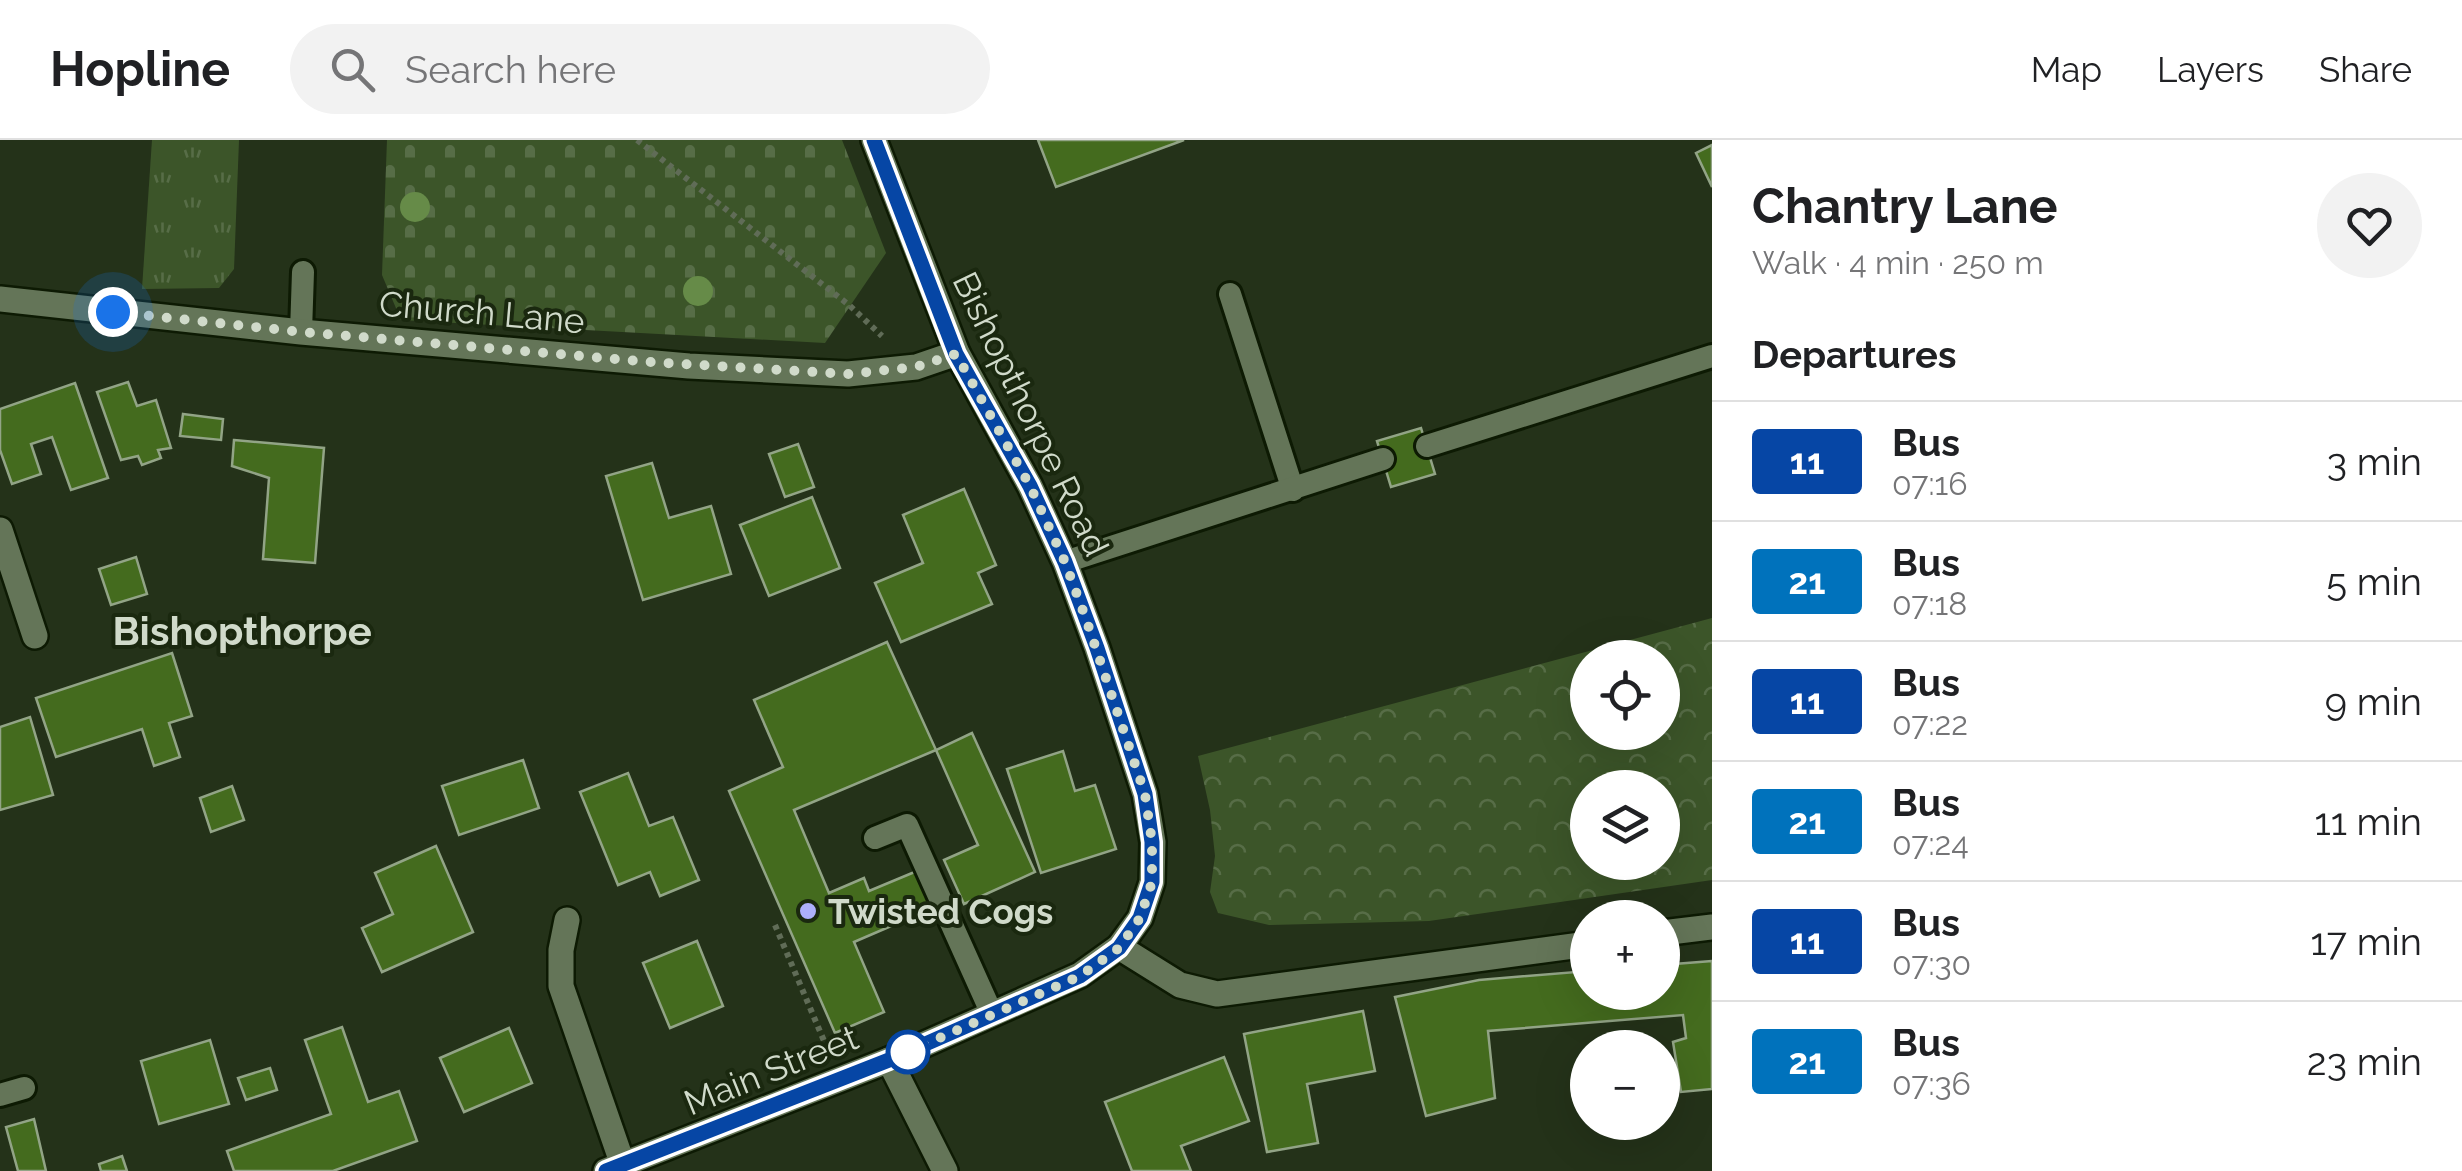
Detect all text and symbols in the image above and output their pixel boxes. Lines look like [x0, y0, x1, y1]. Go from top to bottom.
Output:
search box [290, 24, 990, 114]
text: Hopline [50, 41, 230, 97]
icon: search [325, 42, 380, 97]
text: Search here [405, 47, 616, 92]
text: Map [2031, 49, 2102, 90]
text: Layers [2157, 49, 2264, 90]
text: Share [2319, 49, 2412, 90]
button: heart [2317, 173, 2422, 278]
text: Chantry Lane [1752, 178, 2057, 234]
text: Walk · 4 min · 250 m [1752, 244, 2044, 281]
street label: Bishopthorpe Road [944, 265, 1118, 563]
street label: Church Lane [378, 283, 586, 341]
your location [88, 287, 138, 337]
text: Departures [1752, 332, 1957, 377]
text: Bus [1892, 420, 1960, 465]
text: 3 min [2327, 439, 2422, 484]
text: 11 [1790, 441, 1824, 482]
text: 07:16 [1892, 465, 1967, 502]
text: Bus [1892, 540, 1960, 585]
text: 5 min [2326, 559, 2422, 604]
text: 21 [1788, 561, 1826, 602]
text: 07:18 [1892, 585, 1967, 622]
district label: Bishopthorpe [112, 607, 372, 654]
map controls [1570, 640, 1680, 1140]
button: locate [1570, 640, 1680, 750]
text: Bus [1892, 660, 1960, 705]
text: 9 min [2325, 679, 2422, 724]
text: 11 [1790, 681, 1824, 722]
text: 07:22 [1892, 705, 1968, 742]
button: layers [1570, 770, 1680, 880]
text: Bus [1892, 780, 1960, 825]
text: 11 min [2314, 799, 2422, 844]
text: 21 [1788, 801, 1826, 842]
text: 07:24 [1892, 825, 1969, 862]
place label: Twisted Cogs [828, 891, 1053, 932]
marker: Twisted Cogs [797, 900, 819, 922]
button: + [1570, 900, 1680, 1010]
text: Bus [1892, 900, 1960, 945]
text: 17 min [2311, 919, 2422, 964]
text: 11 [1790, 921, 1824, 962]
text: 07:30 [1892, 945, 1971, 982]
street label: Main Street [678, 1017, 864, 1123]
text: Bus [1892, 1020, 1960, 1065]
button: − [1570, 1030, 1680, 1140]
unlabelled marker [887, 1031, 929, 1073]
text: 23 min [2307, 1039, 2422, 1084]
text: 21 [1788, 1041, 1826, 1082]
text: 07:36 [1892, 1065, 1971, 1102]

